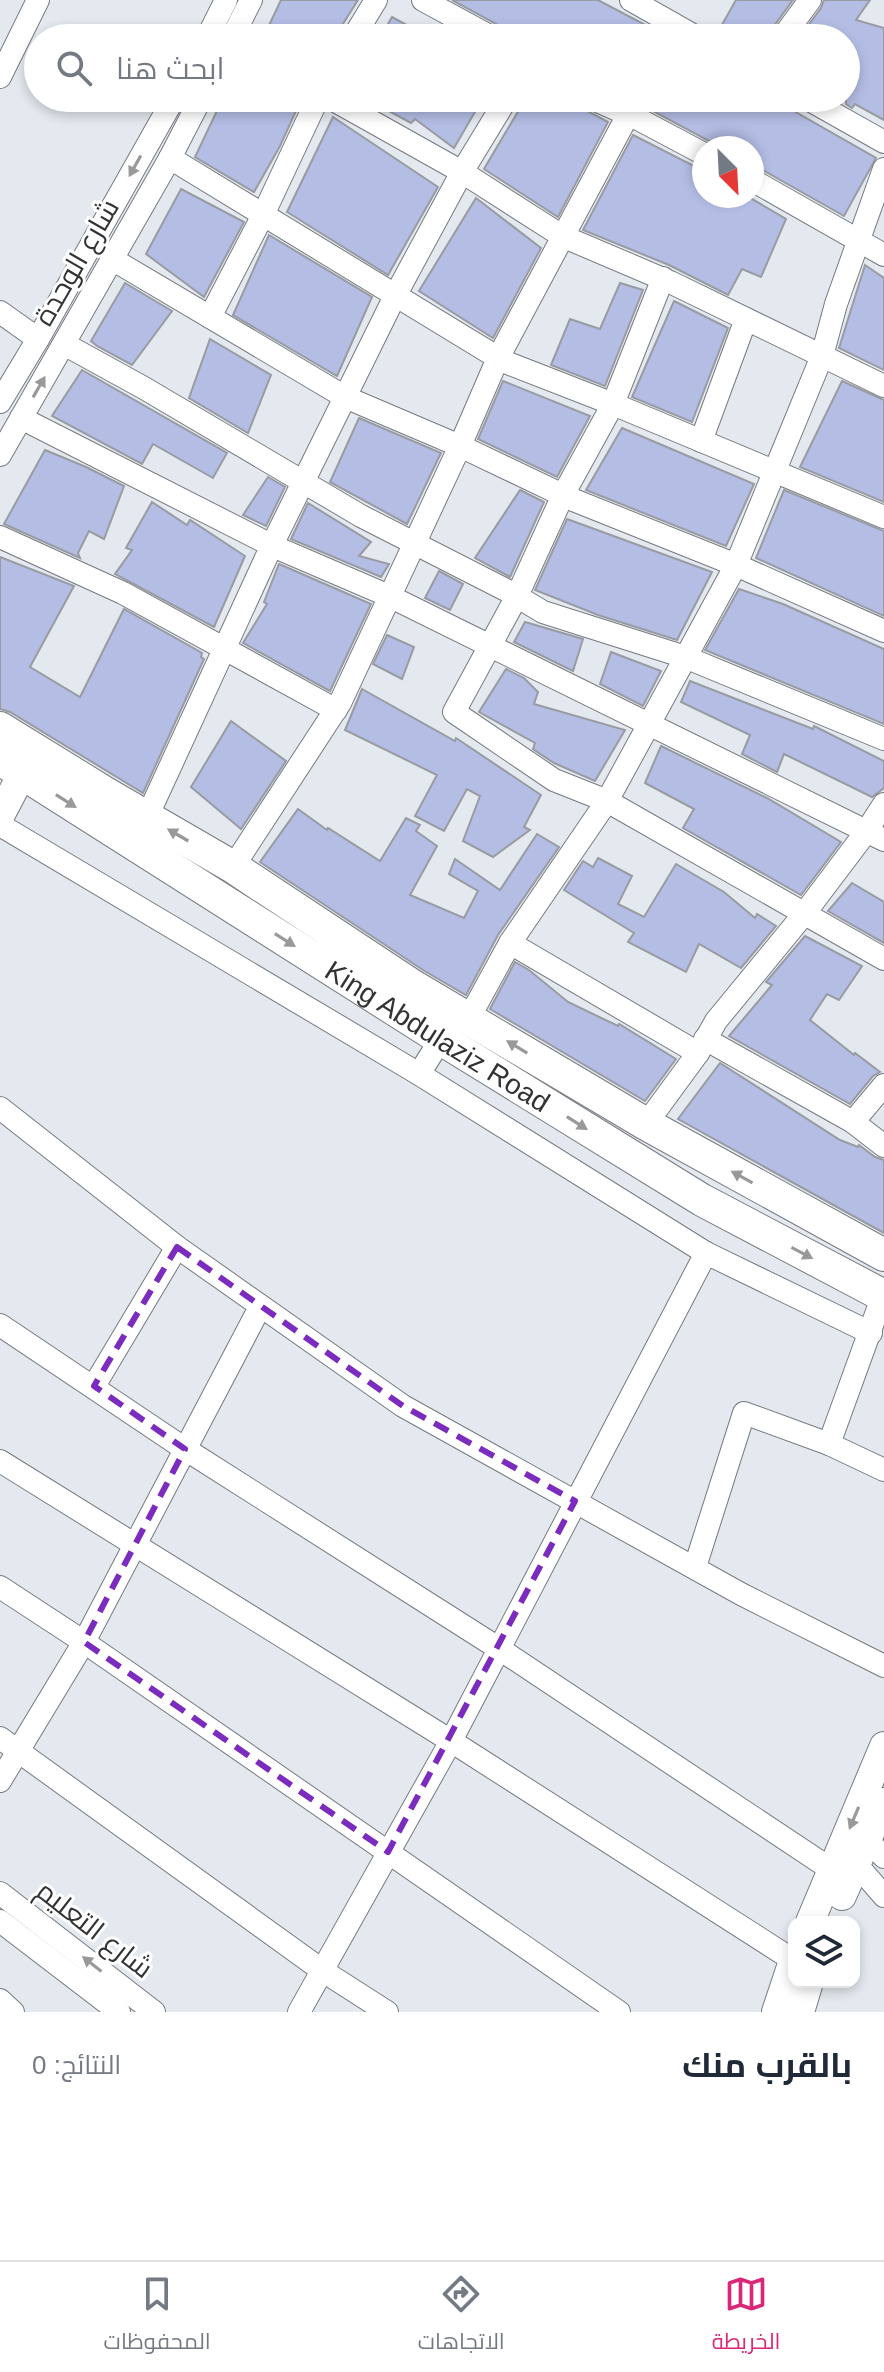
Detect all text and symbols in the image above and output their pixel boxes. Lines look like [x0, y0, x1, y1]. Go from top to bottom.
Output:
search box [24, 24, 860, 112]
icon: search [52, 46, 96, 90]
text: ابحث هنا [116, 52, 225, 85]
north arrow [692, 136, 764, 208]
one-way arrow [129, 155, 143, 177]
street label: شارع الوحدة [28, 194, 128, 332]
one-way arrow [32, 376, 46, 398]
one-way arrow [55, 794, 76, 809]
one-way arrow [167, 828, 189, 842]
one-way arrow [274, 933, 296, 947]
street label: King Abdulaziz Road [320, 955, 555, 1118]
one-way arrow [506, 1040, 528, 1054]
one-way arrow [566, 1116, 588, 1130]
one-way arrow [731, 1170, 753, 1184]
one-way arrow [790, 1246, 813, 1259]
one-way arrow [847, 1806, 860, 1830]
street label: شارع التعليم [28, 1875, 159, 1987]
map controls [788, 1916, 860, 1988]
button: layers [788, 1916, 860, 1988]
one-way arrow [82, 1957, 102, 1973]
text: بالقرب منك [682, 2046, 852, 2084]
text: النتائج: 0 [32, 2050, 121, 2080]
tab: المحفوظات [104, 2272, 211, 2362]
tab: الاتجاهات [418, 2272, 505, 2362]
tab: الخريطة [712, 2272, 780, 2362]

